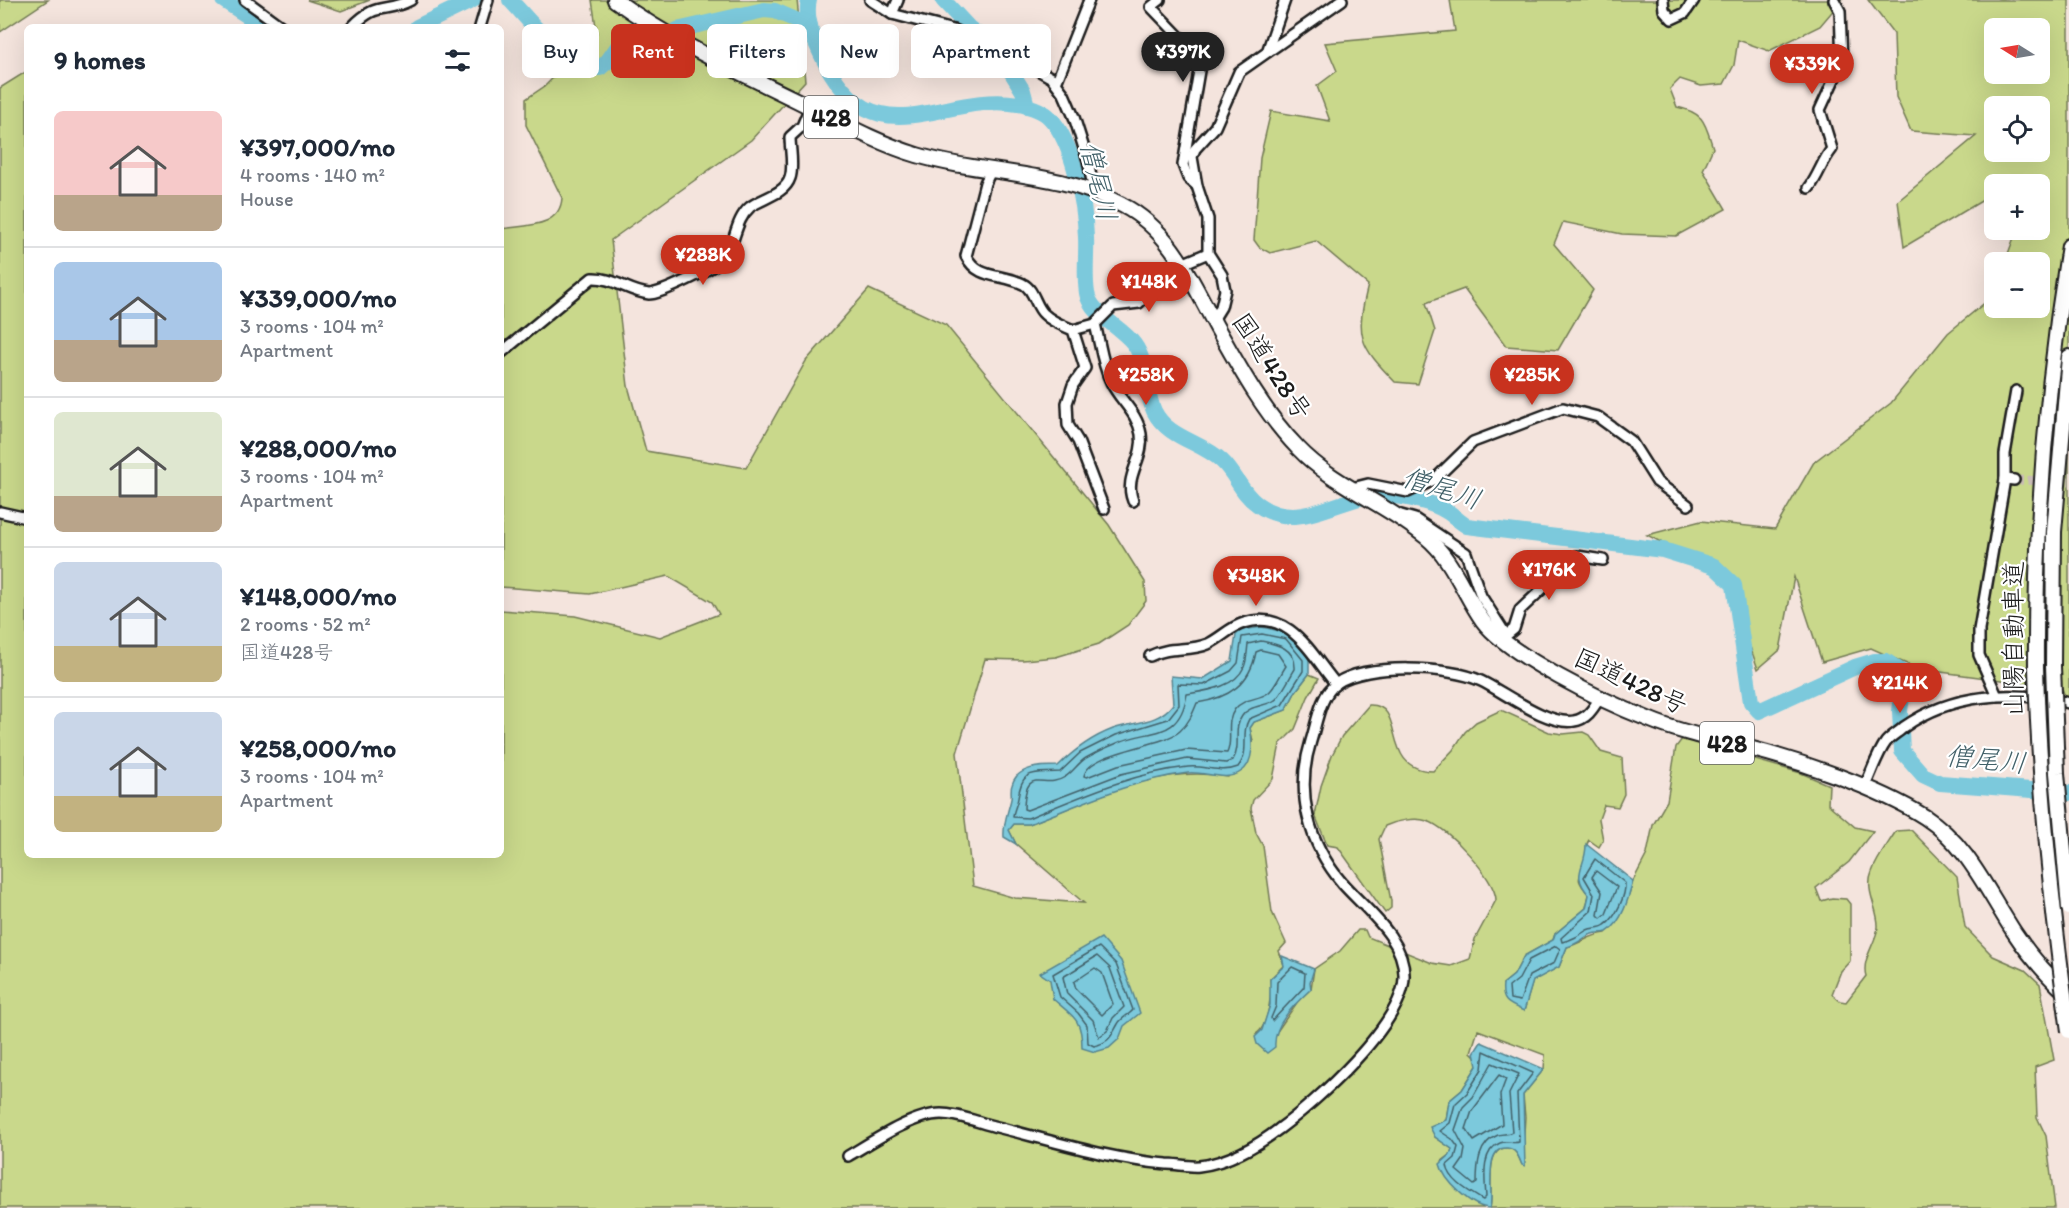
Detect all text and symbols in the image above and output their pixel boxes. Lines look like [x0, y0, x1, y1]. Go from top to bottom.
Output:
north arrow [1984, 18, 2050, 84]
map controls [1984, 18, 2050, 318]
chip: Buy [522, 24, 599, 78]
chip: Rent [611, 24, 695, 78]
chip: Filters [707, 24, 807, 78]
chip: New [819, 24, 899, 78]
chip: Apartment [911, 24, 1051, 78]
pin: ¥397K [1141, 32, 1225, 83]
text: ¥397K [1155, 39, 1211, 63]
text: 9 homes [54, 44, 146, 76]
icon: filters [441, 44, 474, 77]
pin: ¥339K [1770, 44, 1854, 95]
text: ¥339K [1784, 51, 1840, 75]
road number: 428 [804, 96, 858, 138]
button: locate [1984, 96, 2050, 162]
text: ¥397,000/mo [240, 131, 395, 163]
icon: home [102, 135, 174, 207]
water label: 僧尾川 [1074, 138, 1124, 224]
text: 4 rooms · 140 m² [240, 163, 385, 187]
button: + [1984, 174, 2050, 240]
text: House [240, 187, 294, 211]
pin: ¥288K [661, 235, 745, 286]
text: ¥288K [675, 242, 731, 266]
button: − [1984, 252, 2050, 318]
pin: ¥148K [1107, 262, 1191, 313]
text: ¥148K [1121, 269, 1177, 293]
text: ¥339,000/mo [240, 282, 397, 314]
icon: home [102, 286, 174, 358]
street label: 国道428号 [1225, 306, 1319, 426]
text: 3 rooms · 104 m² [240, 314, 384, 338]
text: Apartment [240, 338, 333, 362]
pin: ¥258K [1104, 355, 1188, 406]
pin: ¥285K [1490, 355, 1574, 406]
text: ¥258K [1118, 362, 1174, 386]
text: ¥285K [1504, 362, 1560, 386]
text: ¥288,000/mo [240, 432, 397, 464]
icon: home [102, 436, 174, 508]
water label: 僧尾川 [1398, 460, 1486, 516]
text: 3 rooms · 104 m² [240, 464, 384, 488]
text: Apartment [240, 488, 333, 512]
pin: ¥176K [1507, 550, 1591, 601]
pin: ¥348K [1214, 556, 1298, 607]
text: ¥176K [1522, 557, 1576, 581]
street label: 山陽自動車道 [1997, 561, 2029, 717]
text: ¥348K [1227, 563, 1285, 587]
text: ¥148,000/mo [240, 580, 397, 612]
icon: home [102, 586, 174, 658]
text: 2 rooms · 52 m² [240, 612, 371, 636]
text: 国道428号 [240, 640, 334, 664]
street label: 国道428号 [1569, 641, 1693, 721]
pin: ¥214K [1858, 663, 1942, 714]
text: ¥214K [1872, 670, 1928, 694]
road number: 428 [1700, 722, 1754, 764]
text: ¥258,000/mo [240, 732, 396, 764]
icon: home [102, 736, 174, 808]
water label: 僧尾川 [1944, 738, 2028, 780]
text: 3 rooms · 104 m² [240, 764, 384, 788]
text: Apartment [240, 788, 333, 812]

